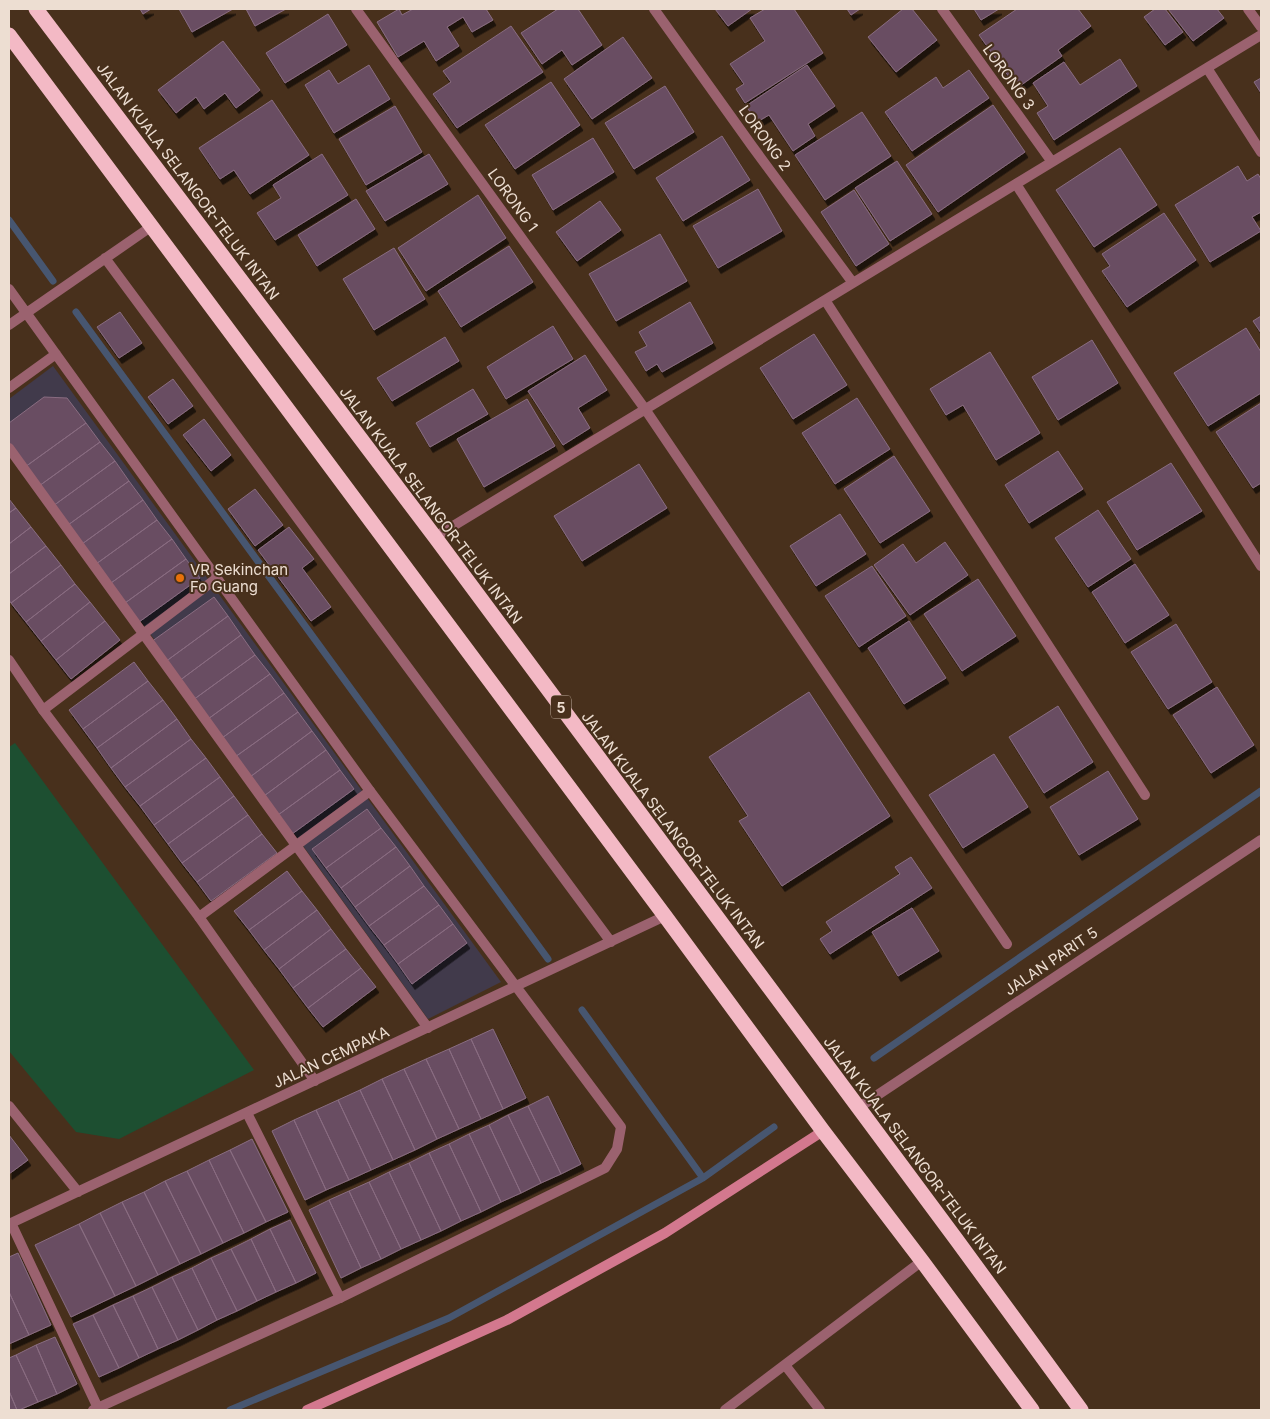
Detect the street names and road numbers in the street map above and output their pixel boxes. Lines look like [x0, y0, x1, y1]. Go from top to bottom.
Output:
street label: LORONG 3 [979, 40, 1039, 114]
street label: JALAN KUALA SELANGOR-TELUK INTAN [92, 59, 284, 303]
street label: LORONG 2 [735, 101, 795, 175]
street label: LORONG 1 [484, 165, 542, 235]
street label: JALAN KUALA SELANGOR-TELUK INTAN [335, 383, 527, 627]
road number: 5 [551, 696, 571, 719]
street label: JALAN KUALA SELANGOR-TELUK INTAN [577, 708, 769, 952]
street label: JALAN PARIT 5 [1001, 923, 1101, 999]
street label: JALAN CEMPAKA [270, 1022, 392, 1092]
street label: JALAN KUALA SELANGOR-TELUK INTAN [819, 1033, 1011, 1277]

